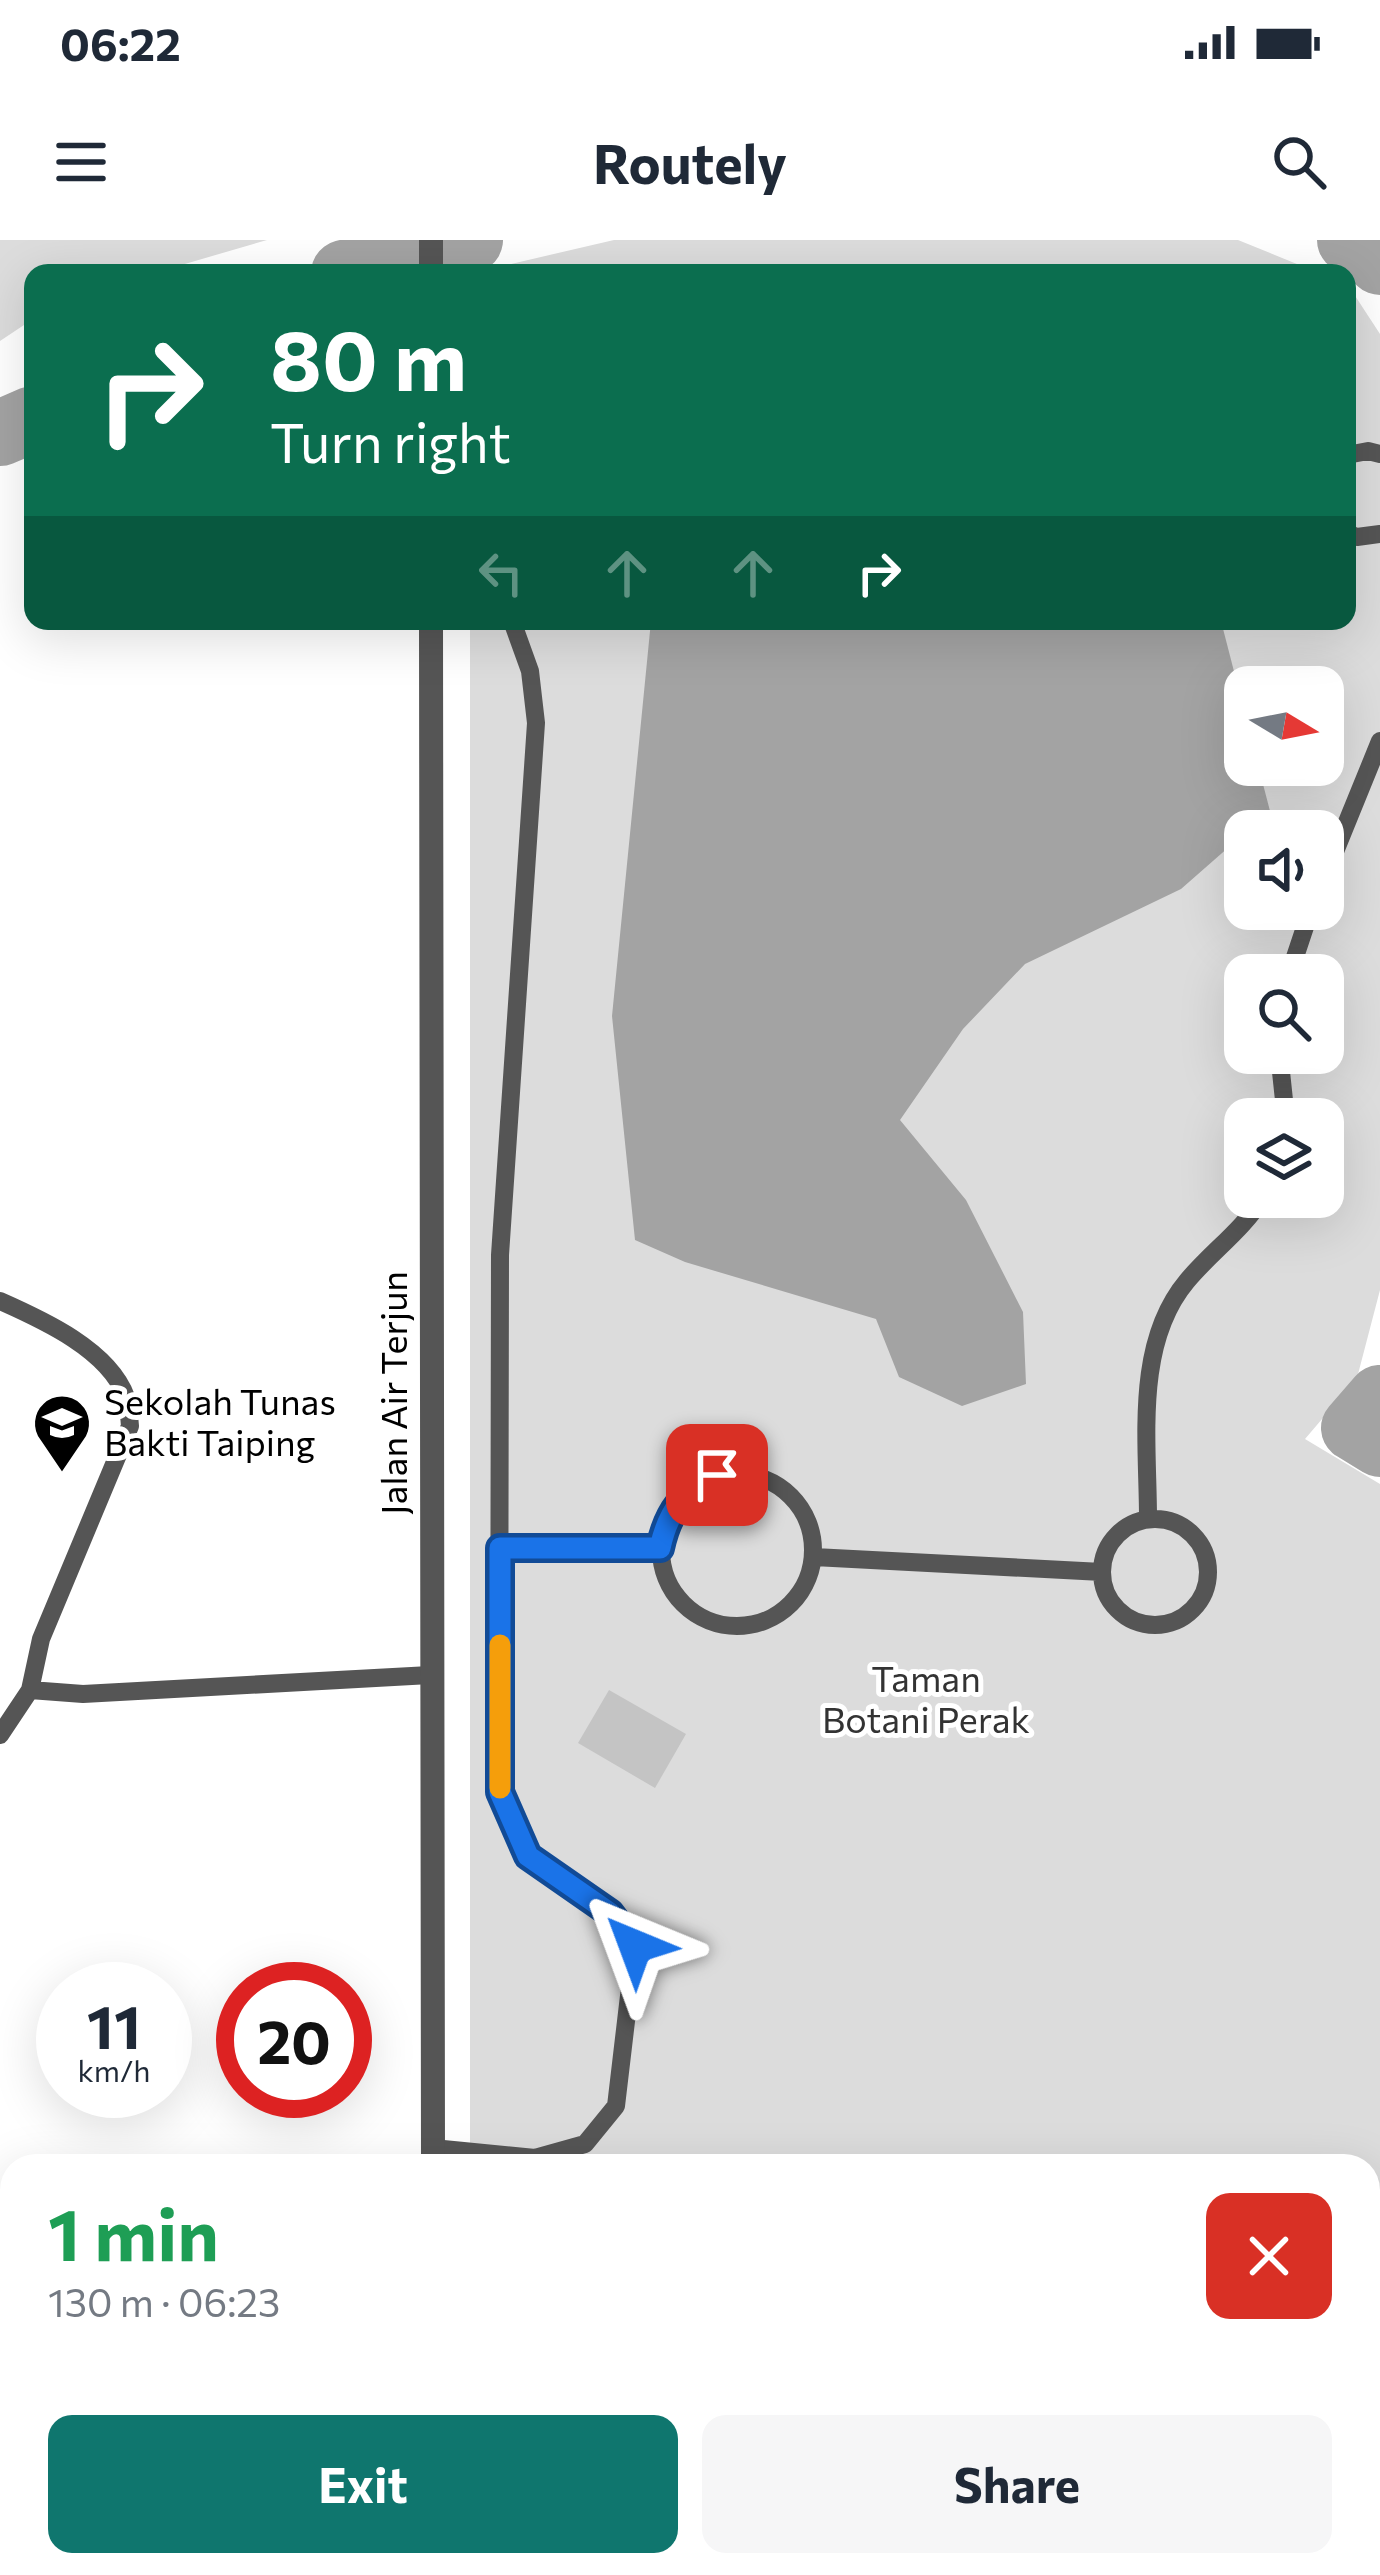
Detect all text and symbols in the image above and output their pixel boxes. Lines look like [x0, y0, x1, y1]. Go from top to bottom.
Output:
text: 06:22 [60, 15, 181, 70]
icon: menu [48, 129, 114, 195]
text: Routely [593, 129, 787, 195]
icon: search [1266, 129, 1332, 195]
text: 80 m [270, 306, 467, 408]
icon: right [72, 312, 228, 468]
text: Turn right [270, 408, 511, 474]
icon: left [468, 540, 534, 606]
icon: ahead [594, 540, 660, 606]
icon: ahead [720, 540, 786, 606]
icon: right [846, 540, 912, 606]
north arrow [1224, 666, 1344, 786]
map controls [1224, 666, 1344, 1218]
button: sound [1224, 810, 1344, 930]
button: search [1224, 954, 1344, 1074]
button: layers [1224, 1098, 1344, 1218]
street label: Jalan Air Terjun [370, 1271, 414, 1515]
place label: Sekolah Tunas Bakti Taiping [104, 1378, 336, 1463]
school or university icon: Sekolah Tunas Bakti Taiping [31, 1392, 93, 1474]
pin [666, 1424, 768, 1526]
icon: arrive [684, 1442, 750, 1508]
park label: Taman Botani Perak [822, 1655, 1030, 1740]
position arrow [572, 1883, 698, 2009]
speed limit sign: 20 [216, 1962, 372, 2118]
text: 11 [87, 1988, 141, 2061]
text: km/h [78, 2051, 150, 2088]
text: 1 min [48, 2188, 219, 2276]
button: close [1206, 2193, 1332, 2319]
text: 130 m · 06:23 [48, 2277, 280, 2325]
button: Exit [48, 2415, 678, 2553]
button: Share [702, 2415, 1332, 2553]

